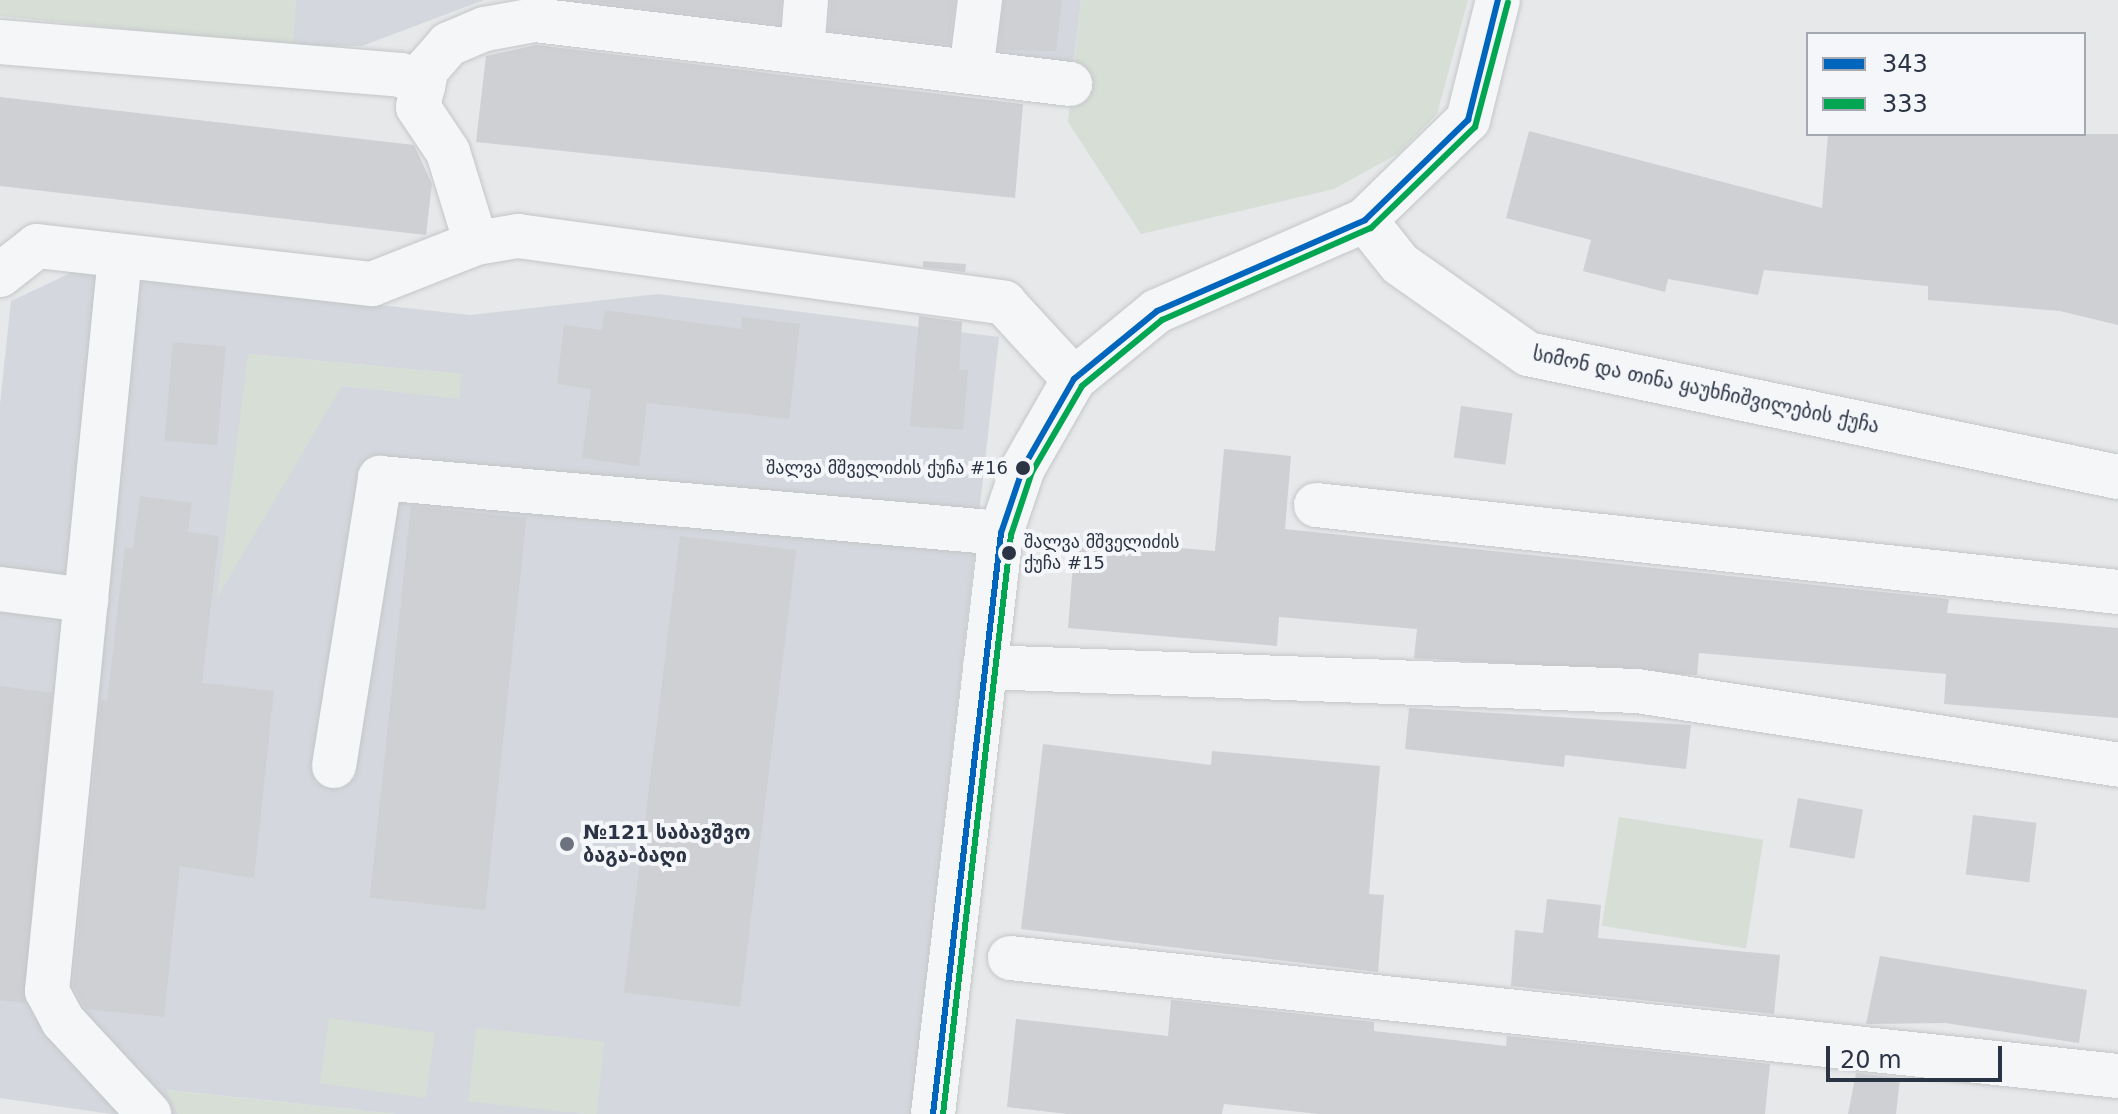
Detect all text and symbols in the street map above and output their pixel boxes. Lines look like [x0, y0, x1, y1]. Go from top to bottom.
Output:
legend [1806, 32, 2086, 136]
text: 343 [1882, 50, 1928, 78]
text: 333 [1882, 90, 1928, 118]
street label: სიმონ და თინა ყაუხჩიშვილების ქუჩა [1531, 342, 1881, 438]
place label: შალვა მშველიძის ქუჩა #16 [766, 457, 1008, 479]
marker: შალვა მშველიძის ქუჩა #16 [1015, 460, 1031, 476]
place label: შალვა მშველიძის ქუჩა #15 [1024, 532, 1179, 574]
marker: შალვა მშველიძის ქუჩა #15 [1001, 545, 1017, 561]
place label: №121 საბავშვო ბაგა-ბაღი [583, 820, 750, 867]
marker: №121 საბავშვო ბაგა-ბაღი [558, 835, 576, 853]
scale bar [1830, 1030, 2006, 1080]
text: 20 m [1840, 1046, 1902, 1074]

